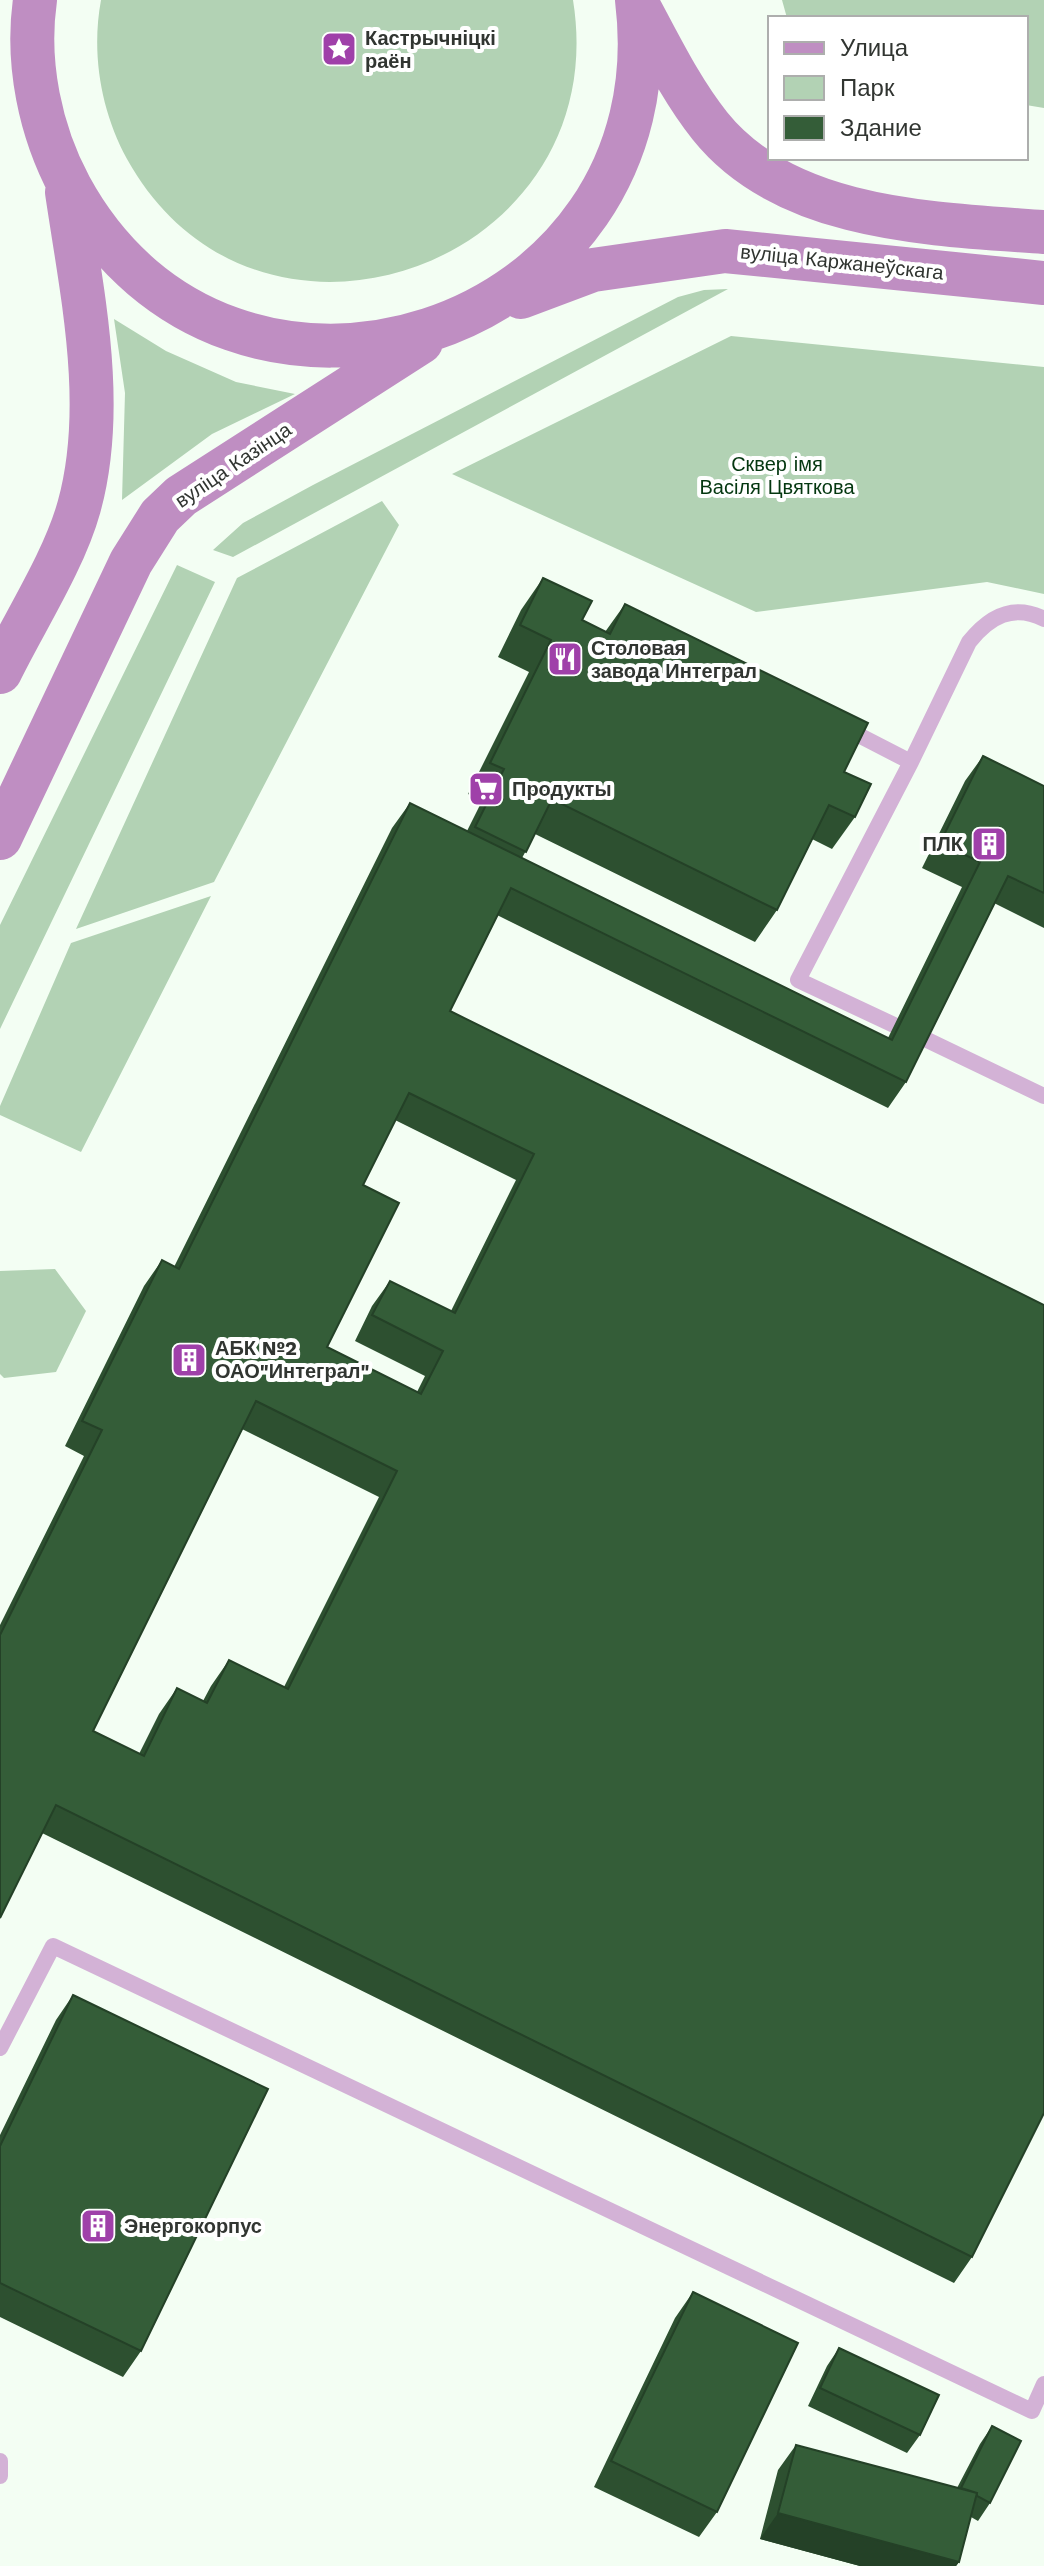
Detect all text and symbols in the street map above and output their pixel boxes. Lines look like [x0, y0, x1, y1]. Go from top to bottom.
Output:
legend [768, 16, 1028, 160]
place label: Кастрычніцкі раён [365, 26, 496, 73]
place icon: Кастрычніцкі раён [320, 30, 358, 68]
text: Улица [840, 34, 909, 62]
text: Парк [840, 74, 895, 102]
text: Здание [840, 114, 922, 142]
street label: вуліца Каржанеўскага [739, 239, 946, 285]
street label: вуліца Казінца [170, 417, 296, 513]
park label: Сквер імя Васіля Цвяткова [699, 452, 855, 499]
place label: Столовая завода Интеграл [591, 636, 757, 683]
restaurant icon: Столовая завода Интеграл [546, 640, 584, 678]
supermarket icon: Продукты [467, 770, 505, 808]
place label: Продукты [512, 777, 612, 801]
building icon: ПЛК [970, 825, 1008, 863]
place label: ПЛК [922, 832, 964, 856]
place label: АБК №2 ОАО"Интеграл" [215, 1336, 369, 1383]
building icon: АБК №2 ОАО"Интеграл" [170, 1341, 208, 1379]
building icon: Энергокорпус [79, 2207, 117, 2245]
place label: Энергокорпус [124, 2214, 262, 2238]

